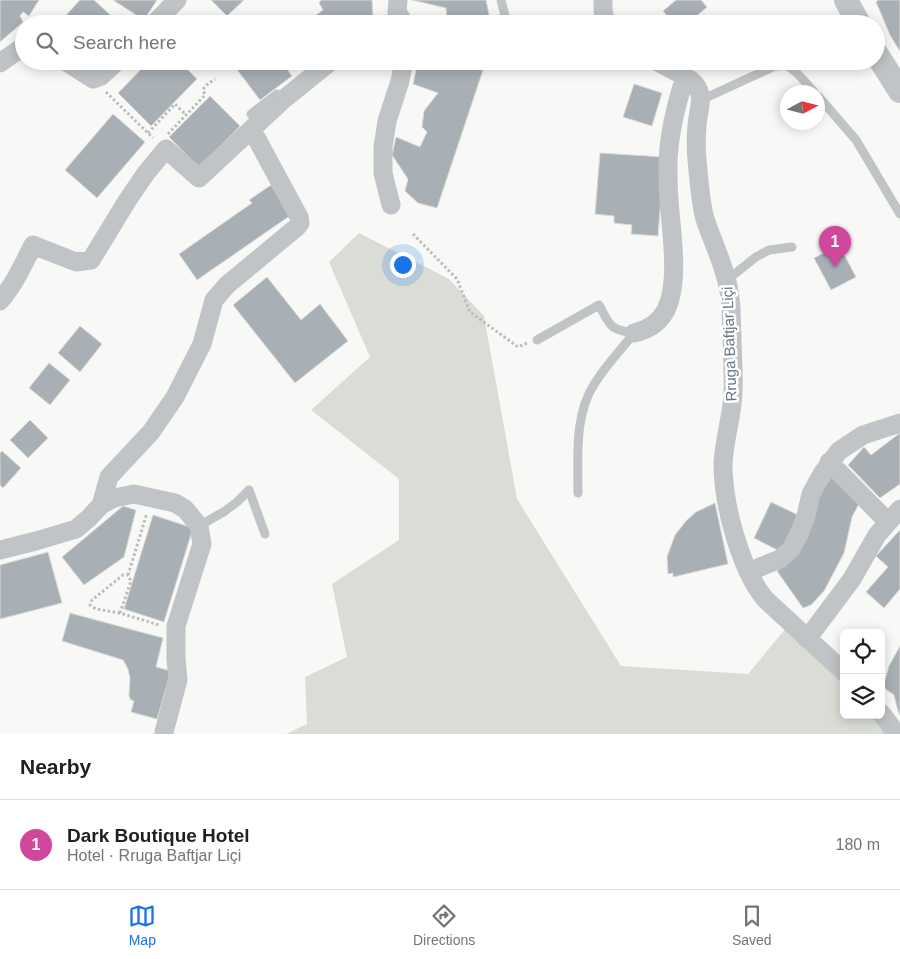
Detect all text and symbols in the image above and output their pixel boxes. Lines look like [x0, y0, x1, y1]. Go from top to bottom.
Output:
search box [15, 15, 885, 70]
icon: search [33, 29, 61, 57]
text: Search here [73, 32, 177, 53]
north arrow [780, 85, 825, 130]
pin: 1 [819, 226, 851, 267]
your location [390, 252, 416, 278]
street label: Rruga Baftjar Liçi [718, 286, 740, 402]
map controls [840, 629, 885, 719]
button: locate [840, 629, 885, 674]
button: layers [840, 674, 885, 719]
text: Nearby [20, 755, 91, 778]
text: Dark Boutique Hotel [67, 825, 250, 846]
text: 1 [32, 836, 40, 853]
text: 180 m [836, 836, 880, 853]
text: Hotel · Rruga Baftjar Liçi [67, 847, 241, 864]
tab: Map [128, 902, 156, 948]
tab: Directions [413, 902, 475, 948]
tab: Saved [732, 902, 772, 948]

